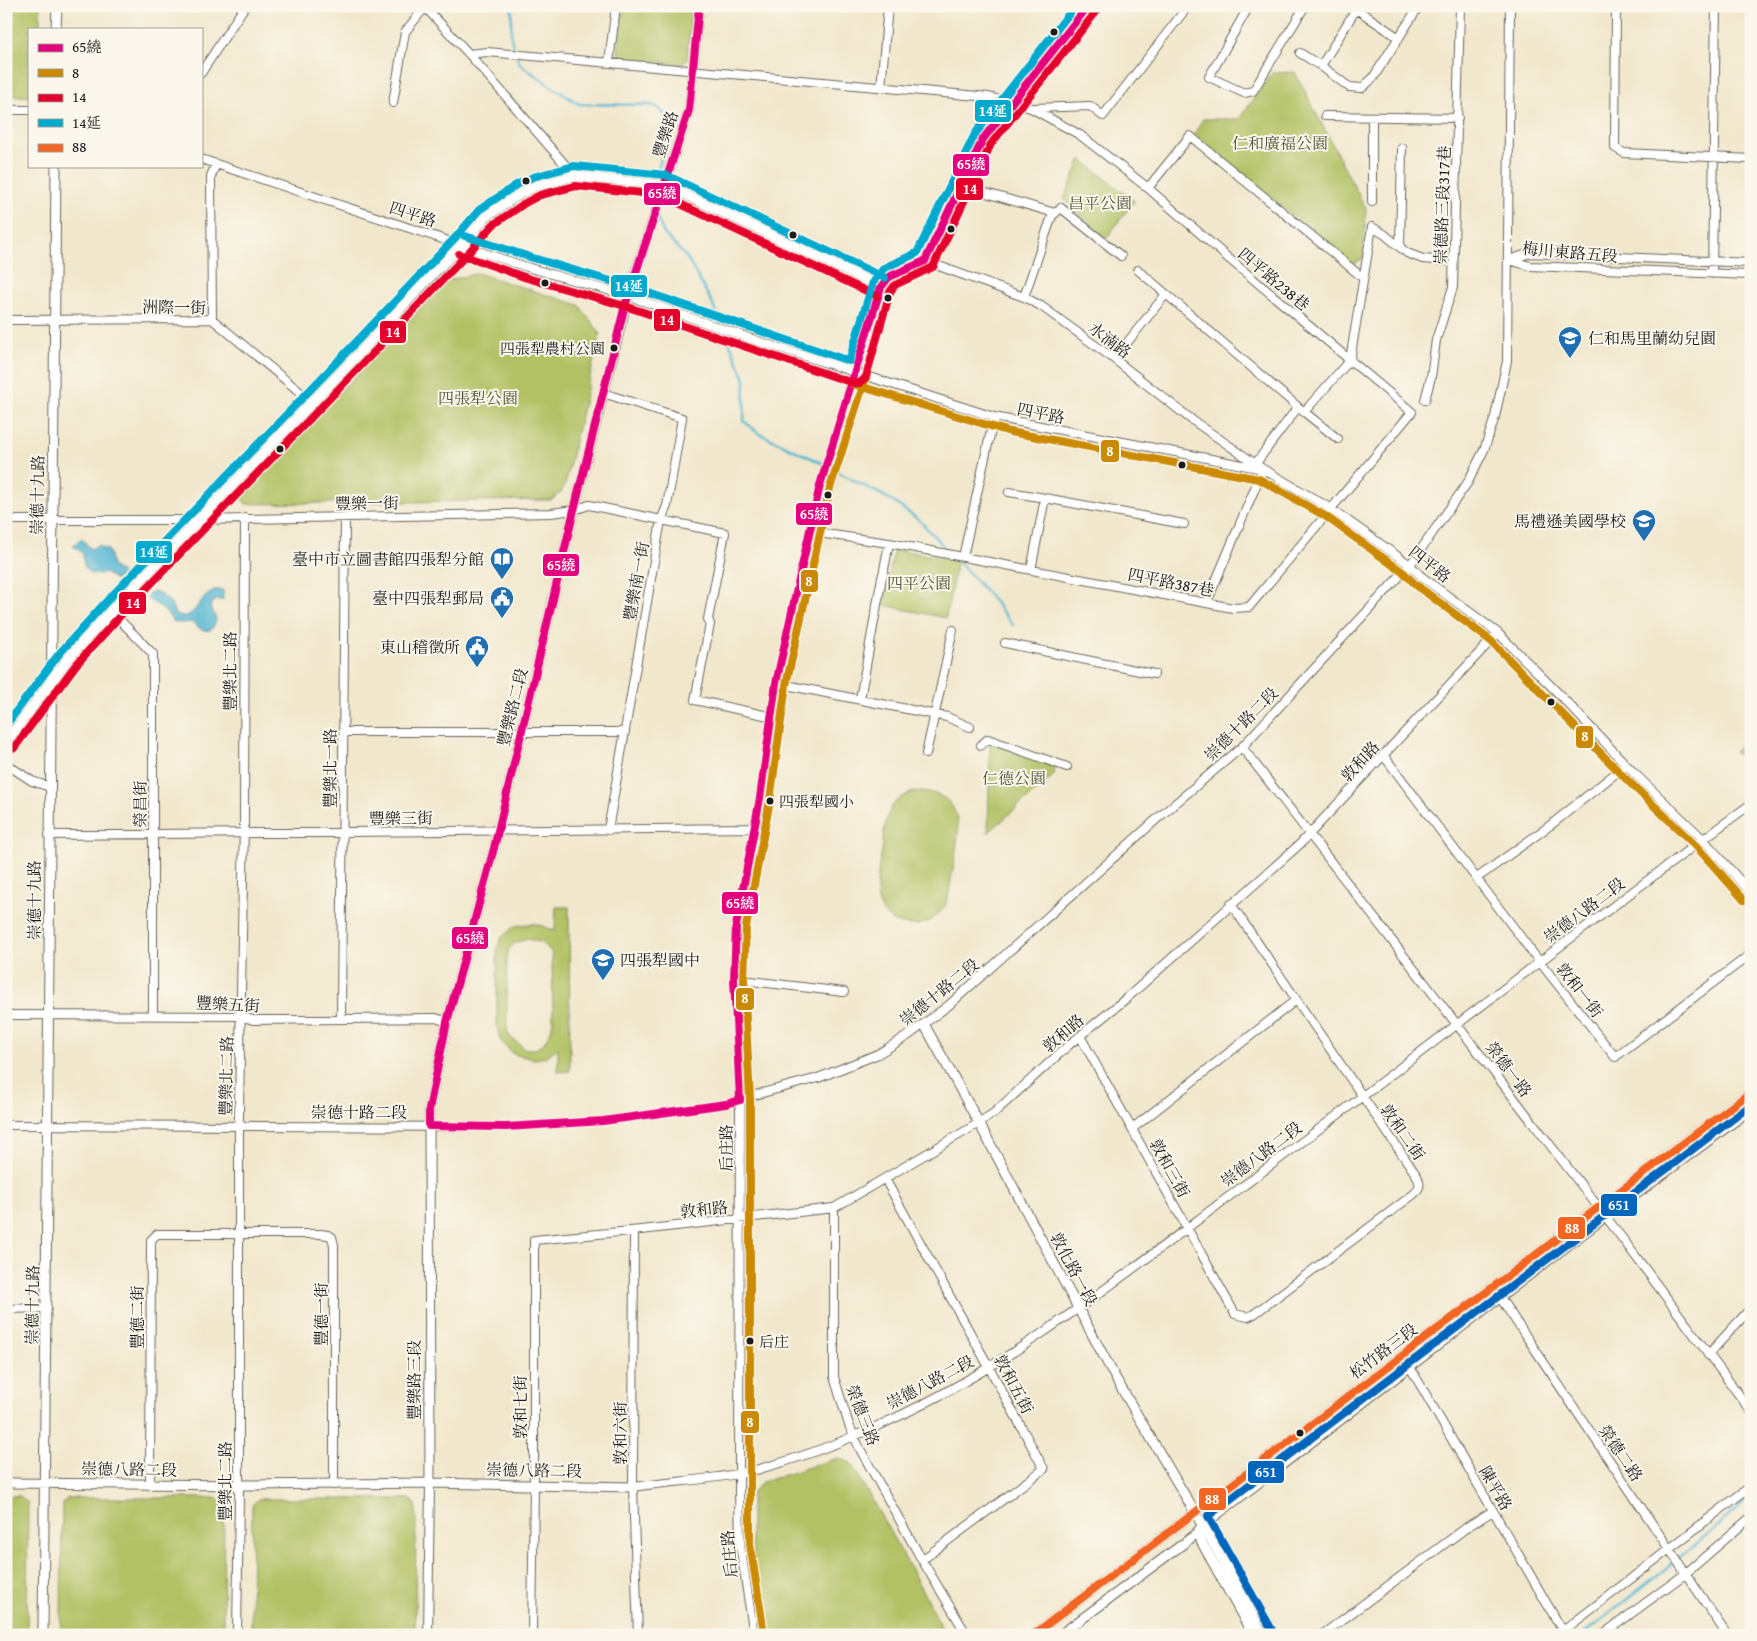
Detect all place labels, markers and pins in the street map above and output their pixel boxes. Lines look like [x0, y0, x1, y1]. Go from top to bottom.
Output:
unlabelled marker [1049, 27, 1059, 37]
unlabelled marker [521, 176, 531, 186]
unlabelled marker [946, 224, 956, 234]
unlabelled marker [788, 230, 798, 240]
unlabelled marker [540, 278, 550, 288]
unlabelled marker [883, 293, 893, 303]
school or university icon: 仁和馬里蘭幼兒園 [1557, 325, 1583, 359]
place label: 仁和馬里蘭幼兒園 [1588, 326, 1716, 350]
place label: 四張犁農村公園 [500, 338, 605, 359]
marker: 四張犁農村公園 [609, 343, 619, 353]
unlabelled marker [275, 444, 285, 454]
unlabelled marker [1177, 460, 1187, 470]
unlabelled marker [823, 490, 833, 500]
school or university icon: 馬禮遜美國學校 [1631, 508, 1657, 542]
place label: 馬禮遜美國學校 [1514, 509, 1626, 533]
library icon: 臺中市立圖書館四張犁分館 [489, 546, 515, 580]
place label: 臺中市立圖書館四張犁分館 [292, 547, 484, 571]
public building icon: 臺中四張犁郵局 [489, 585, 515, 619]
place label: 臺中四張犁郵局 [372, 586, 484, 610]
public building icon: 東山稽徵所 [464, 634, 490, 668]
place label: 東山稽徵所 [380, 635, 460, 659]
unlabelled marker [1546, 697, 1556, 707]
place label: 四張犁國小 [779, 791, 854, 812]
marker: 四張犁國小 [765, 796, 775, 806]
school or university icon: 四張犁國中 [590, 947, 616, 981]
place label: 四張犁國中 [620, 948, 700, 972]
place label: 后庄 [759, 1331, 789, 1352]
marker: 后庄 [745, 1336, 755, 1346]
unlabelled marker [1295, 1428, 1305, 1438]

